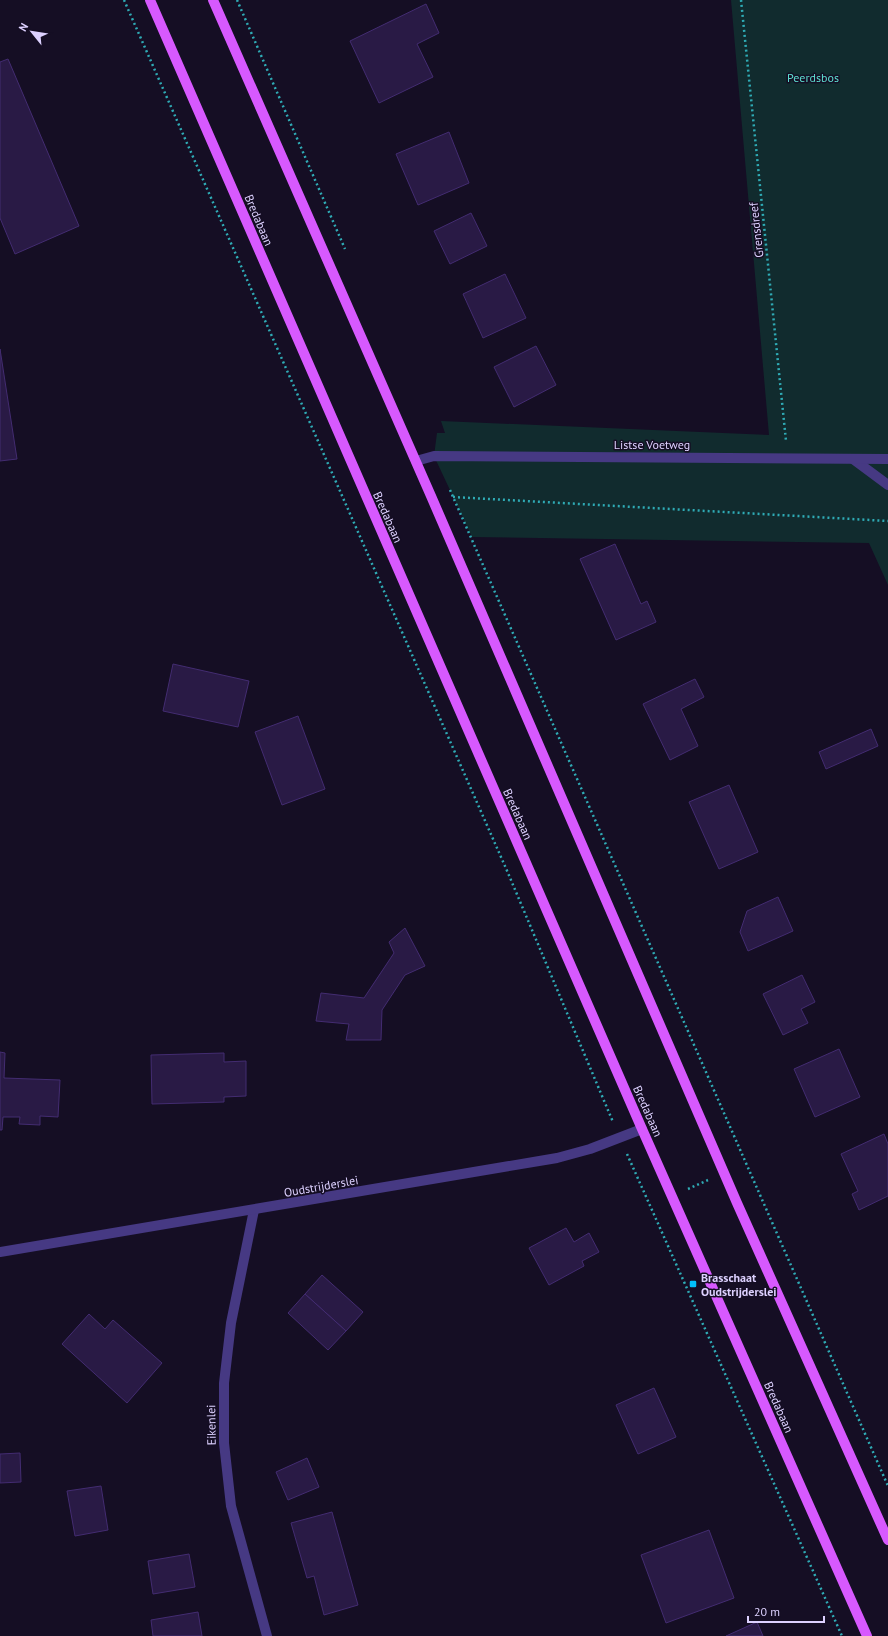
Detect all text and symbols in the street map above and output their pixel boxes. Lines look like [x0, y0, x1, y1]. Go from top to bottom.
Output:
north arrow [12, 12, 52, 52]
text: N [15, 20, 31, 34]
park label: Peerdsbos [787, 70, 839, 85]
street label: Bredabaan [241, 192, 277, 248]
street label: Grensdreef [746, 200, 766, 258]
street label: Listse Voetweg [614, 437, 690, 452]
street label: Bredabaan [370, 489, 406, 545]
street label: Bredabaan [500, 786, 536, 842]
street label: Bredabaan [630, 1083, 666, 1139]
street label: Oudstrijderslei [283, 1172, 359, 1200]
place label: Brasschaat Oudstrijderslei [701, 1270, 777, 1299]
marker: Brasschaat Oudstrijderslei [688, 1279, 698, 1289]
street label: Bredabaan [761, 1379, 797, 1435]
street label: Eikenlei [203, 1405, 219, 1445]
scale bar [748, 1598, 824, 1624]
text: 20 m [754, 1604, 780, 1619]

